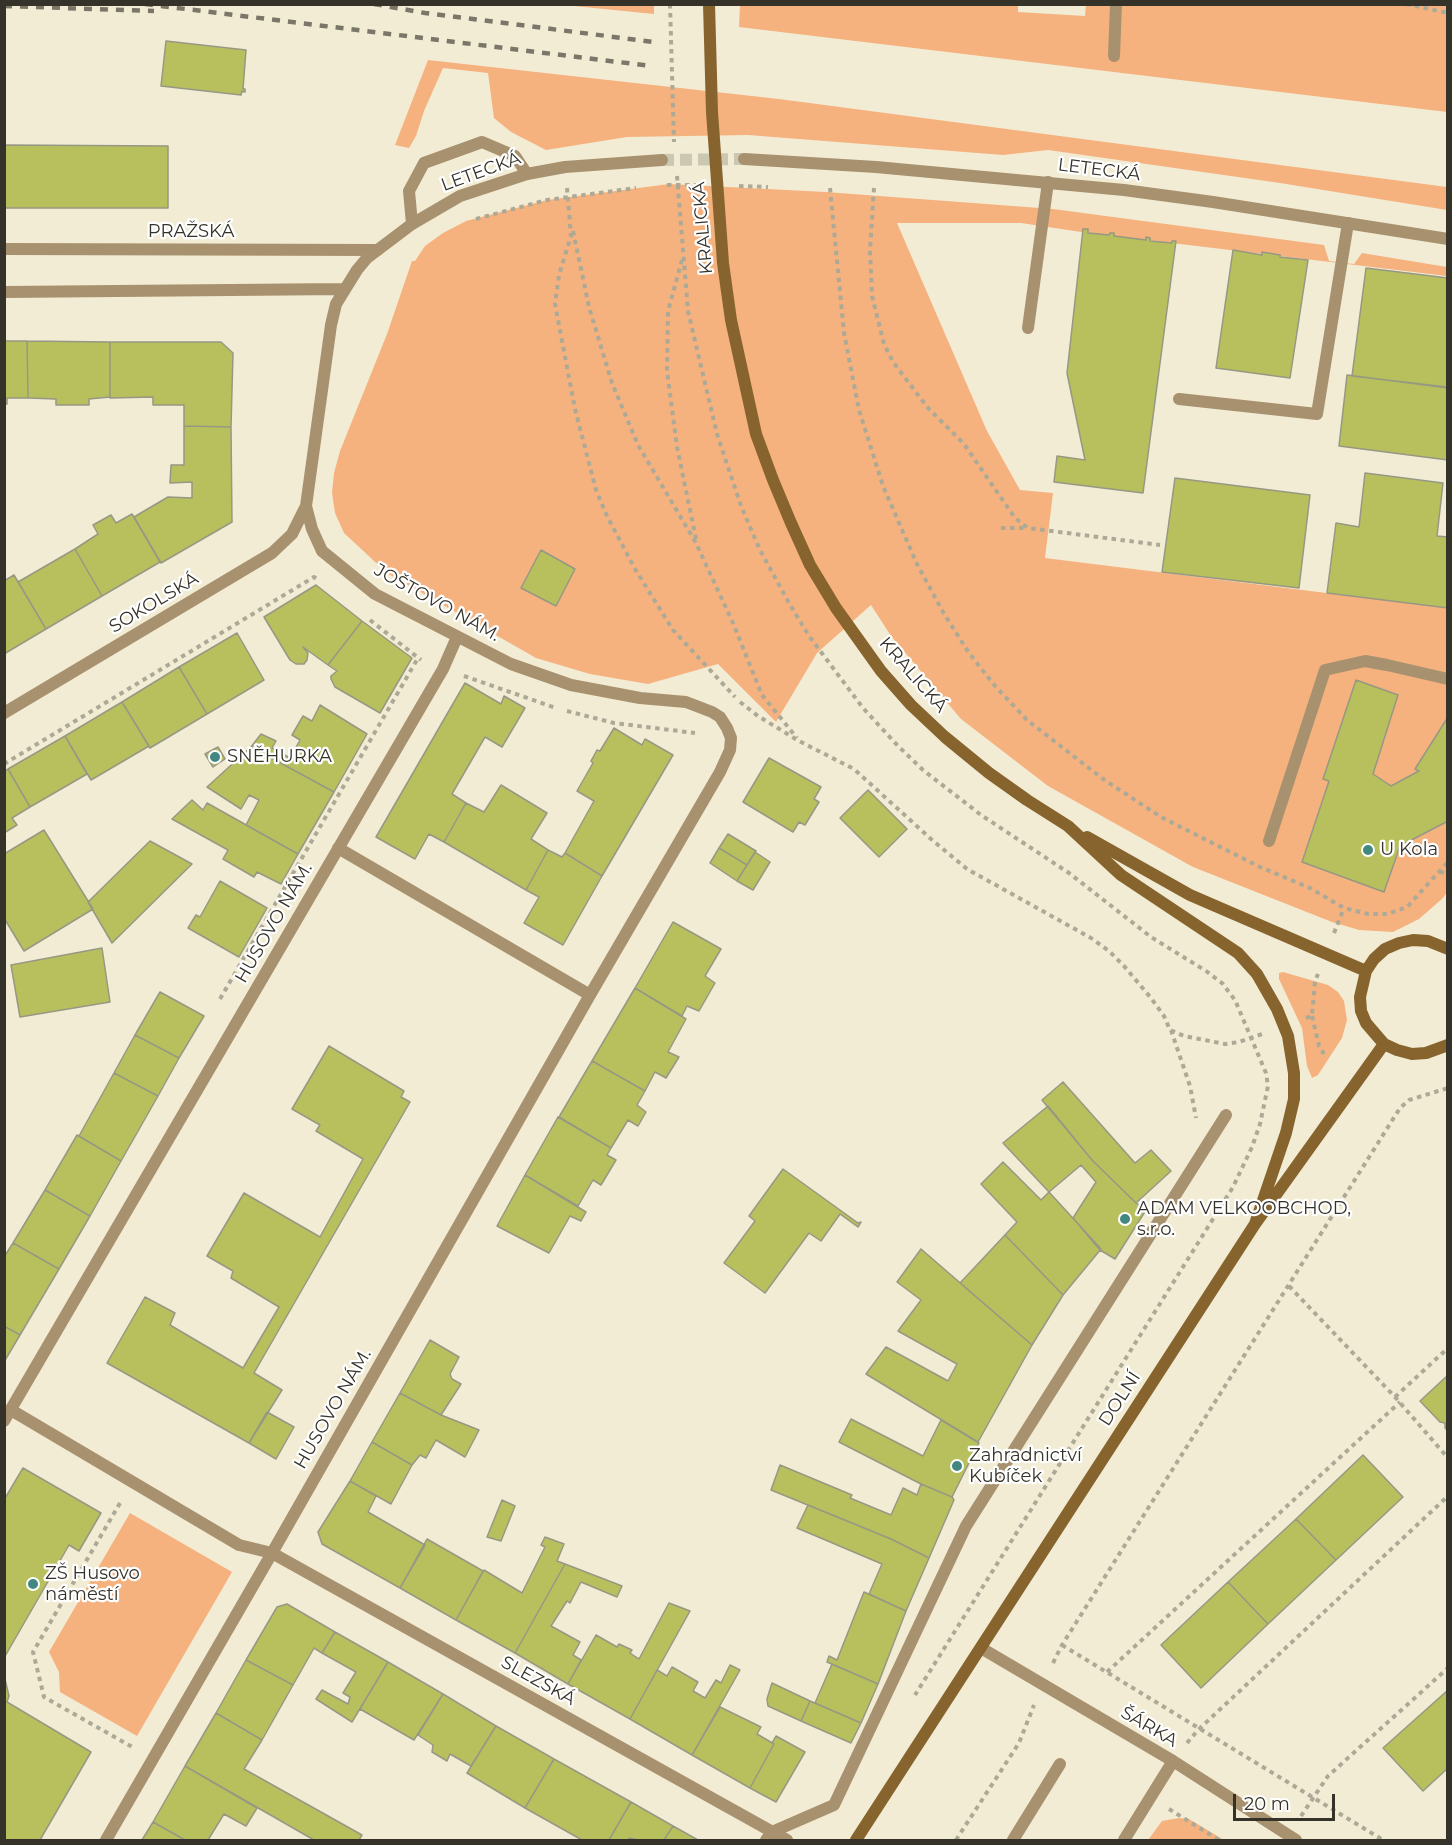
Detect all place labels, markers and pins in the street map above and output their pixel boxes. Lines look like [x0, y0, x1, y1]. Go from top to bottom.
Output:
place label: SNĚHURKA [227, 746, 332, 768]
marker: SNĚHURKA [208, 750, 222, 764]
place label: U Kola [1380, 839, 1438, 861]
marker: U Kola [1361, 843, 1375, 857]
place label: ADAM VELKOOBCHOD, s.r.o. [1137, 1198, 1351, 1240]
marker: ADAM VELKOOBCHOD, s.r.o. [1118, 1212, 1132, 1226]
place label: Zahradnictví Kubíček [969, 1445, 1082, 1488]
marker: Zahradnictví Kubíček [950, 1459, 964, 1473]
place label: ZŠ Husovo náměstí [45, 1563, 140, 1606]
marker: ZŠ Husovo náměstí [26, 1577, 40, 1591]

